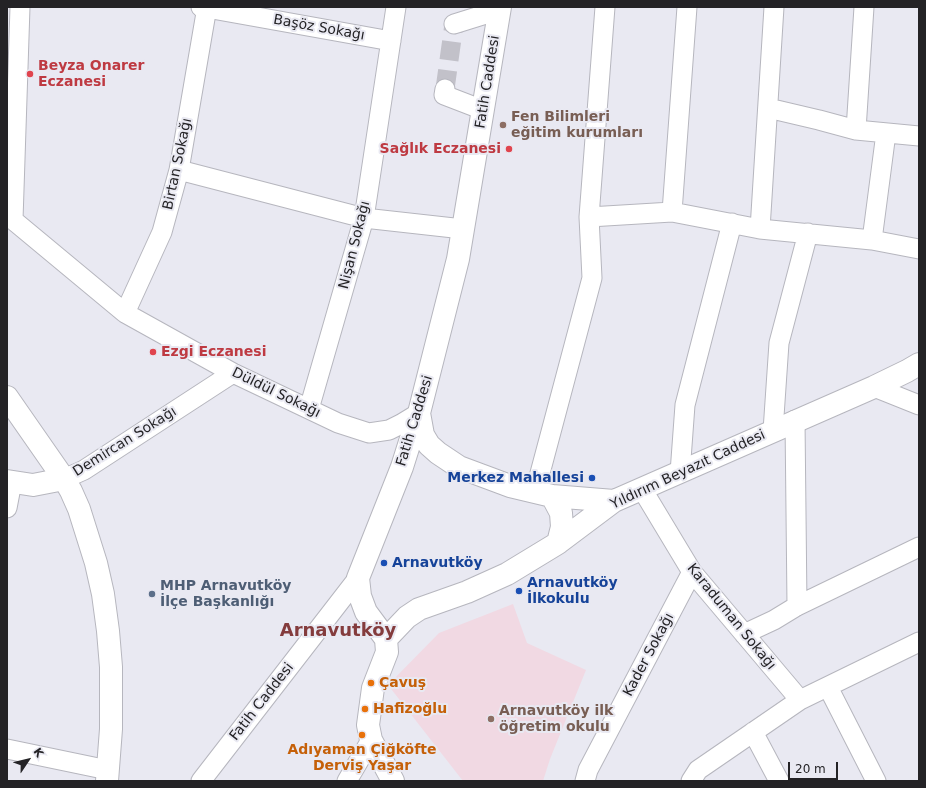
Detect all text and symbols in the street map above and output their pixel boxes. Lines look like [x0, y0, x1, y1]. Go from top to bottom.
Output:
street label: Başöz Sokağı [272, 12, 366, 44]
street label: Fatih Caddesi [472, 34, 504, 130]
place label: Beyza Onarer Eczanesi [38, 58, 144, 90]
marker: Beyza Onarer Eczanesi [25, 69, 35, 79]
place label: Fen Bilimleri eğitim kurumları [511, 109, 643, 142]
street label: Birtan Sokağı [160, 117, 196, 211]
marker: Fen Bilimleri eğitim kurumları [498, 120, 508, 130]
place label: Sağlık Eczanesi [380, 141, 501, 157]
marker: Sağlık Eczanesi [504, 144, 514, 154]
street label: Nişan Sokağı [336, 199, 374, 291]
place label: Ezgi Eczanesi [161, 344, 266, 360]
marker: Ezgi Eczanesi [148, 347, 158, 357]
street label: Düldül Sokağı [229, 364, 323, 422]
street label: Fatih Caddesi [393, 374, 437, 468]
street label: Demircan Sokağı [70, 403, 180, 481]
street label: Yıldırım Beyazıt Caddesi [608, 427, 768, 513]
place label: Merkez Mahallesi [447, 470, 584, 486]
marker: Merkez Mahallesi [587, 473, 597, 483]
place label: Arnavutköy [392, 555, 483, 571]
marker: Arnavutköy [379, 558, 389, 568]
street label: Karaduman Sokağı [683, 560, 779, 674]
place label: Arnavutköy İlkokulu [527, 575, 618, 608]
place label: MHP Arnavutköy İlçe Başkanlığı [160, 578, 291, 610]
marker: Arnavutköy İlkokulu [514, 586, 524, 596]
marker: MHP Arnavutköy İlçe Başkanlığı [147, 589, 157, 599]
street label: Kader Sokağı [620, 610, 678, 700]
district label: Arnavutköy [280, 620, 396, 642]
street label: Fatih Caddesi [226, 660, 298, 744]
place label: Çavuş [379, 675, 426, 691]
marker: Çavuş [366, 678, 376, 688]
place label: Hafizoğlu [373, 701, 447, 717]
place label: Arnavutköy ilk öğretim okulu [499, 703, 613, 736]
marker: Hafizoğlu [360, 704, 370, 714]
marker: Arnavutköy ilk öğretim okulu [486, 714, 496, 724]
marker: Adıyaman Çiğköfte Derviş Yaşar [357, 730, 367, 740]
north arrow [8, 740, 48, 780]
place label: Adıyaman Çiğköfte Derviş Yaşar [287, 742, 437, 774]
text: K [30, 746, 46, 760]
scale bar [790, 754, 840, 780]
text: 20 m [795, 762, 826, 776]

